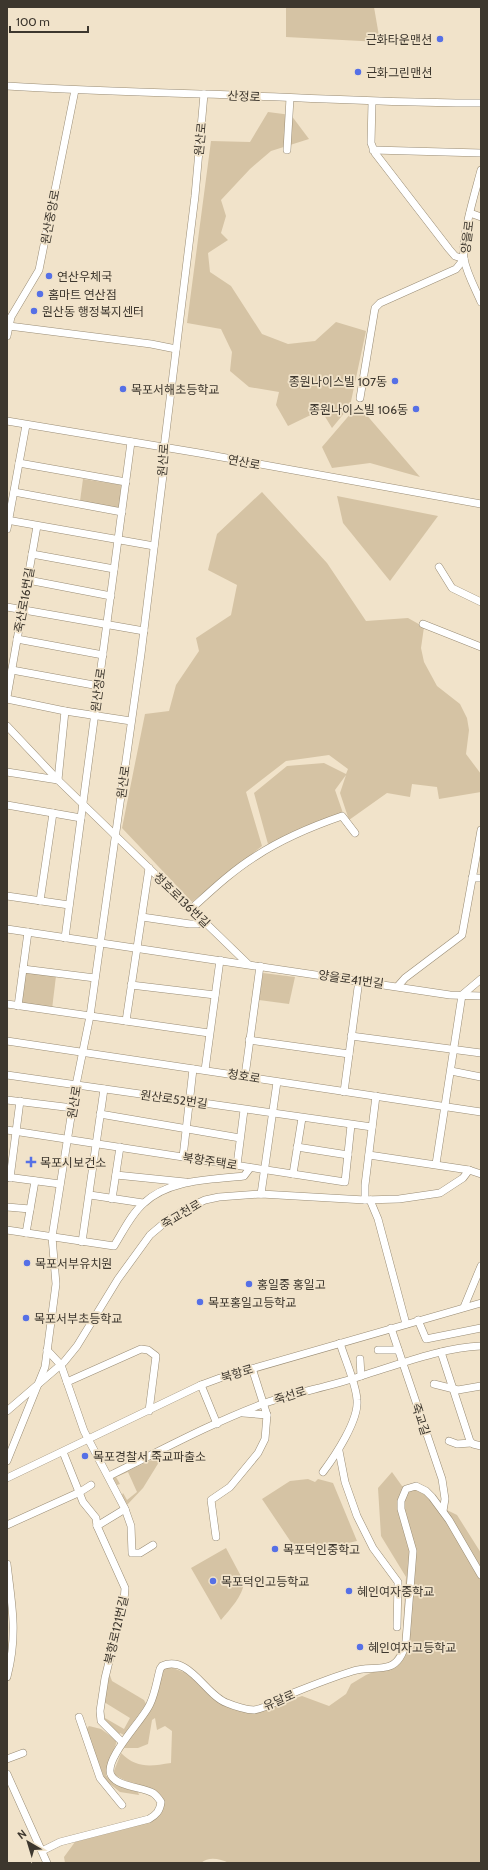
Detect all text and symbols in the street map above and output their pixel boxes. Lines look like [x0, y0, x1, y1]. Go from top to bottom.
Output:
scale bar [10, 8, 88, 34]
text: 100 m [16, 14, 50, 29]
place label: 근화타운맨션 [366, 32, 432, 47]
marker: 근화타운맨션 [435, 34, 445, 44]
place label: 근화그린맨션 [366, 65, 432, 80]
marker: 근화그린맨션 [353, 67, 363, 77]
street label: 산정로 [227, 88, 261, 104]
street label: 원산로 [191, 122, 209, 156]
street label: 원산중앙로 [37, 188, 63, 246]
street label: 양을로 [458, 220, 476, 254]
place label: 연산우체국 [57, 269, 112, 284]
marker: 연산우체국 [44, 271, 54, 281]
place label: 홈마트 연산점 [48, 287, 117, 302]
marker: 홈마트 연산점 [35, 289, 45, 299]
place label: 원산동 행정복지센터 [42, 304, 144, 319]
marker: 원산동 행정복지센터 [29, 306, 39, 316]
place label: 종원나이스빌 107동 [289, 374, 387, 389]
marker: 종원나이스빌 107동 [390, 376, 400, 386]
place label: 목포서해초등학교 [131, 382, 219, 397]
marker: 목포서해초등학교 [118, 384, 128, 394]
place label: 종원나이스빌 106동 [309, 402, 408, 417]
marker: 종원나이스빌 106동 [411, 404, 421, 414]
street label: 원산로 [154, 443, 172, 477]
street label: 연산로 [226, 451, 262, 473]
street label: 죽산로16번길 [11, 566, 37, 634]
street label: 원산정로 [87, 667, 109, 713]
street label: 원산로 [113, 765, 133, 799]
street label: 청호로136번길 [151, 869, 213, 931]
street label: 양을로41번길 [317, 967, 385, 991]
street label: 청호로 [226, 1066, 262, 1086]
street label: 원산로 [64, 1084, 84, 1120]
street label: 원산로52번길 [139, 1087, 209, 1111]
street label: 북항주택로 [182, 1149, 238, 1173]
place label: 목포시보건소 [40, 1155, 106, 1170]
marker: 목포시보건소 [25, 1156, 37, 1168]
street label: 죽교천로 [158, 1196, 204, 1232]
place label: 목포서부유치원 [35, 1256, 112, 1271]
marker: 목포서부유치원 [22, 1258, 32, 1268]
place label: 홍일중 홍일고 [257, 1277, 326, 1292]
marker: 홍일중 홍일고 [244, 1279, 254, 1289]
place label: 목포홍일고등학교 [208, 1295, 296, 1310]
marker: 목포홍일고등학교 [195, 1297, 205, 1307]
place label: 목포서부초등학교 [34, 1311, 122, 1326]
marker: 목포서부초등학교 [21, 1313, 31, 1323]
street label: 북항로 [219, 1361, 255, 1385]
street label: 죽선로 [272, 1383, 308, 1407]
street label: 죽교길 [409, 1401, 433, 1437]
place label: 목포경찰서 죽교파출소 [93, 1449, 206, 1464]
marker: 목포경찰서 죽교파출소 [80, 1451, 90, 1461]
place label: 목포덕인중학고 [283, 1542, 360, 1557]
marker: 목포덕인중학고 [270, 1544, 280, 1554]
place label: 목포덕인고등학교 [221, 1574, 309, 1589]
marker: 목포덕인고등학교 [208, 1576, 218, 1586]
place label: 혜인여자중학교 [357, 1584, 434, 1599]
marker: 혜인여자중학교 [344, 1586, 354, 1596]
street label: 북항로121번길 [101, 1595, 131, 1665]
place label: 혜인여자고등학교 [368, 1640, 456, 1655]
marker: 혜인여자고등학교 [355, 1642, 365, 1652]
street label: 유달로 [261, 1687, 297, 1713]
north arrow [8, 1822, 48, 1862]
text: N [14, 1826, 29, 1842]

